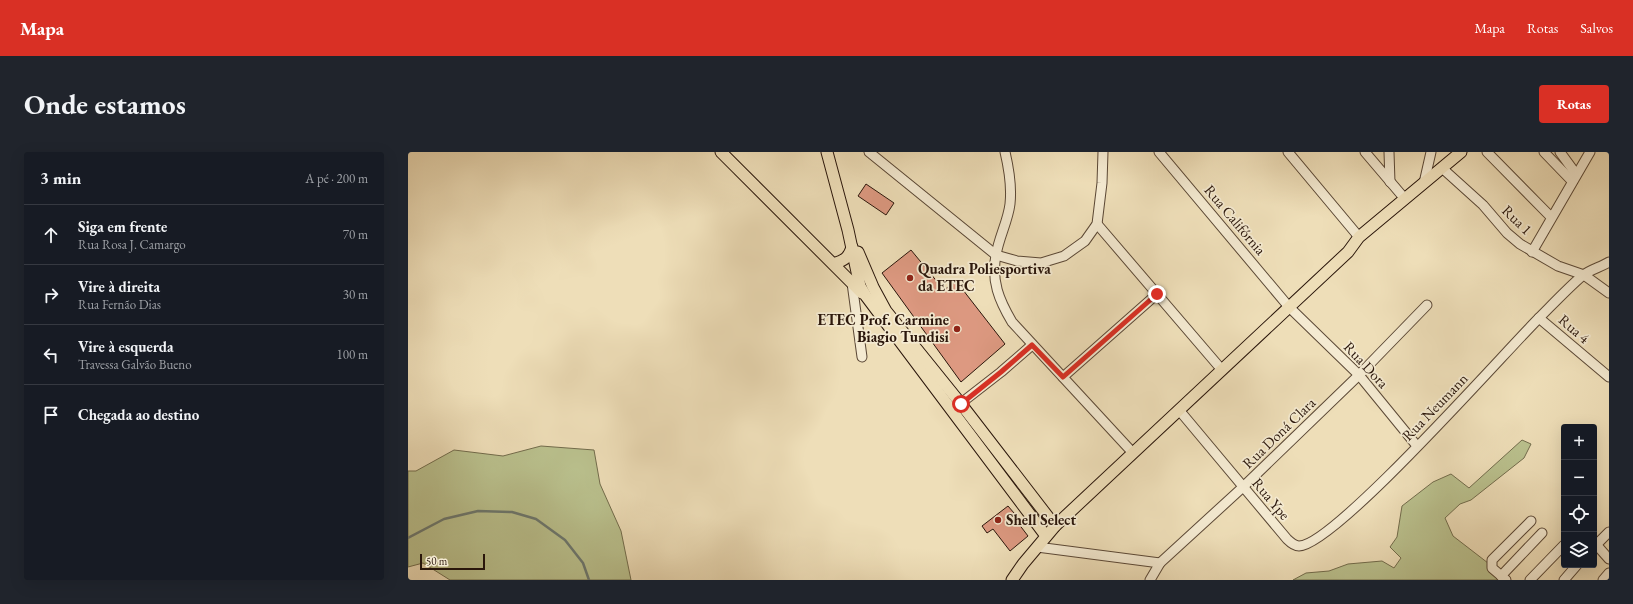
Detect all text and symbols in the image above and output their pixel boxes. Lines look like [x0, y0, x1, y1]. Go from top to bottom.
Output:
text: Mapa [20, 16, 64, 41]
text: Mapa [1474, 19, 1505, 37]
text: Rotas [1527, 19, 1558, 37]
text: Salvos [1580, 19, 1613, 37]
button: Rotas [1539, 85, 1609, 123]
text: Onde estamos [24, 86, 186, 122]
text: 3 min [40, 167, 81, 189]
text: A pé · 200 m [305, 170, 368, 187]
street label: Rua Califórnia [1200, 181, 1270, 259]
street label: Rua 1 [1498, 201, 1536, 239]
text: Siga em frente [78, 217, 167, 236]
icon: ahead [40, 224, 62, 246]
text: 70 m [343, 226, 368, 243]
text: Rua Rosa J. Camargo [78, 236, 186, 253]
place label: Quadra Poliesportiva da ETEC [918, 259, 1051, 295]
marker: Quadra Poliesportiva da ETEC [905, 273, 915, 283]
text: Vire à direita [78, 277, 160, 296]
icon: right [40, 284, 62, 306]
route end [1148, 285, 1166, 303]
text: 30 m [343, 286, 368, 303]
text: Rua Fernão Dias [78, 296, 161, 313]
place label: ETEC Prof. Carmine Biagio Tundisi [818, 310, 950, 346]
street label: Rua 4 [1555, 310, 1594, 348]
marker: ETEC Prof. Carmine Biagio Tundisi [952, 324, 962, 334]
text: Vire à esquerda [78, 337, 174, 356]
street label: Rua Dora [1340, 337, 1393, 392]
icon: left [40, 344, 62, 366]
text: 100 m [337, 346, 368, 363]
text: Travessa Galvão Bueno [78, 356, 192, 373]
street label: Rua Neumann [1398, 369, 1472, 444]
street label: Rua Doná Clara [1238, 393, 1319, 472]
route start [952, 395, 970, 413]
icon: arrive [40, 404, 62, 426]
text: Chegada ao destino [78, 405, 199, 424]
map controls [1561, 424, 1597, 568]
button: + [1561, 424, 1597, 460]
button: − [1561, 460, 1597, 496]
street label: Rua Ype [1248, 474, 1295, 524]
button: locate [1561, 496, 1597, 532]
place label: Shell Select [1006, 510, 1076, 529]
marker: Shell Select [993, 515, 1003, 525]
button: layers [1561, 532, 1597, 568]
scale bar [420, 552, 485, 571]
text: 50 m [426, 554, 447, 568]

